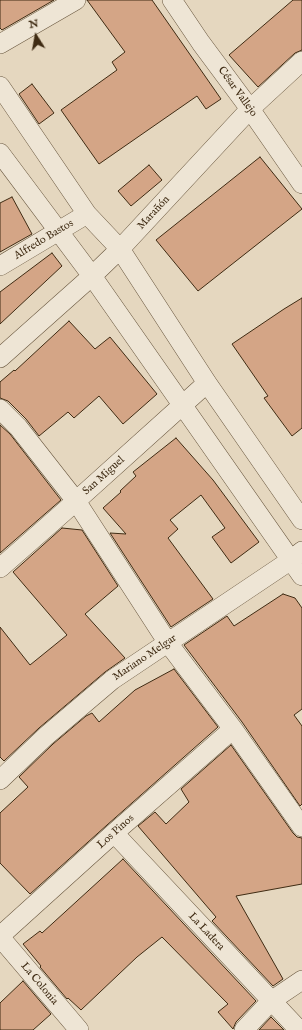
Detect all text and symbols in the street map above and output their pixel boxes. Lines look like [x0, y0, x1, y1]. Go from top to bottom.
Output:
north arrow [16, 16, 56, 56]
text: N [28, 16, 40, 32]
street label: César Vallejo [214, 64, 260, 120]
street label: Marañón [135, 193, 173, 233]
street label: Alfredo Bastos [12, 217, 76, 263]
street label: San Miguel [80, 454, 128, 498]
street label: Mariano Melgar [111, 632, 179, 684]
street label: Los Pinos [95, 812, 137, 852]
street label: La Ladera [185, 910, 227, 954]
street label: La Colonia [18, 960, 60, 1008]

